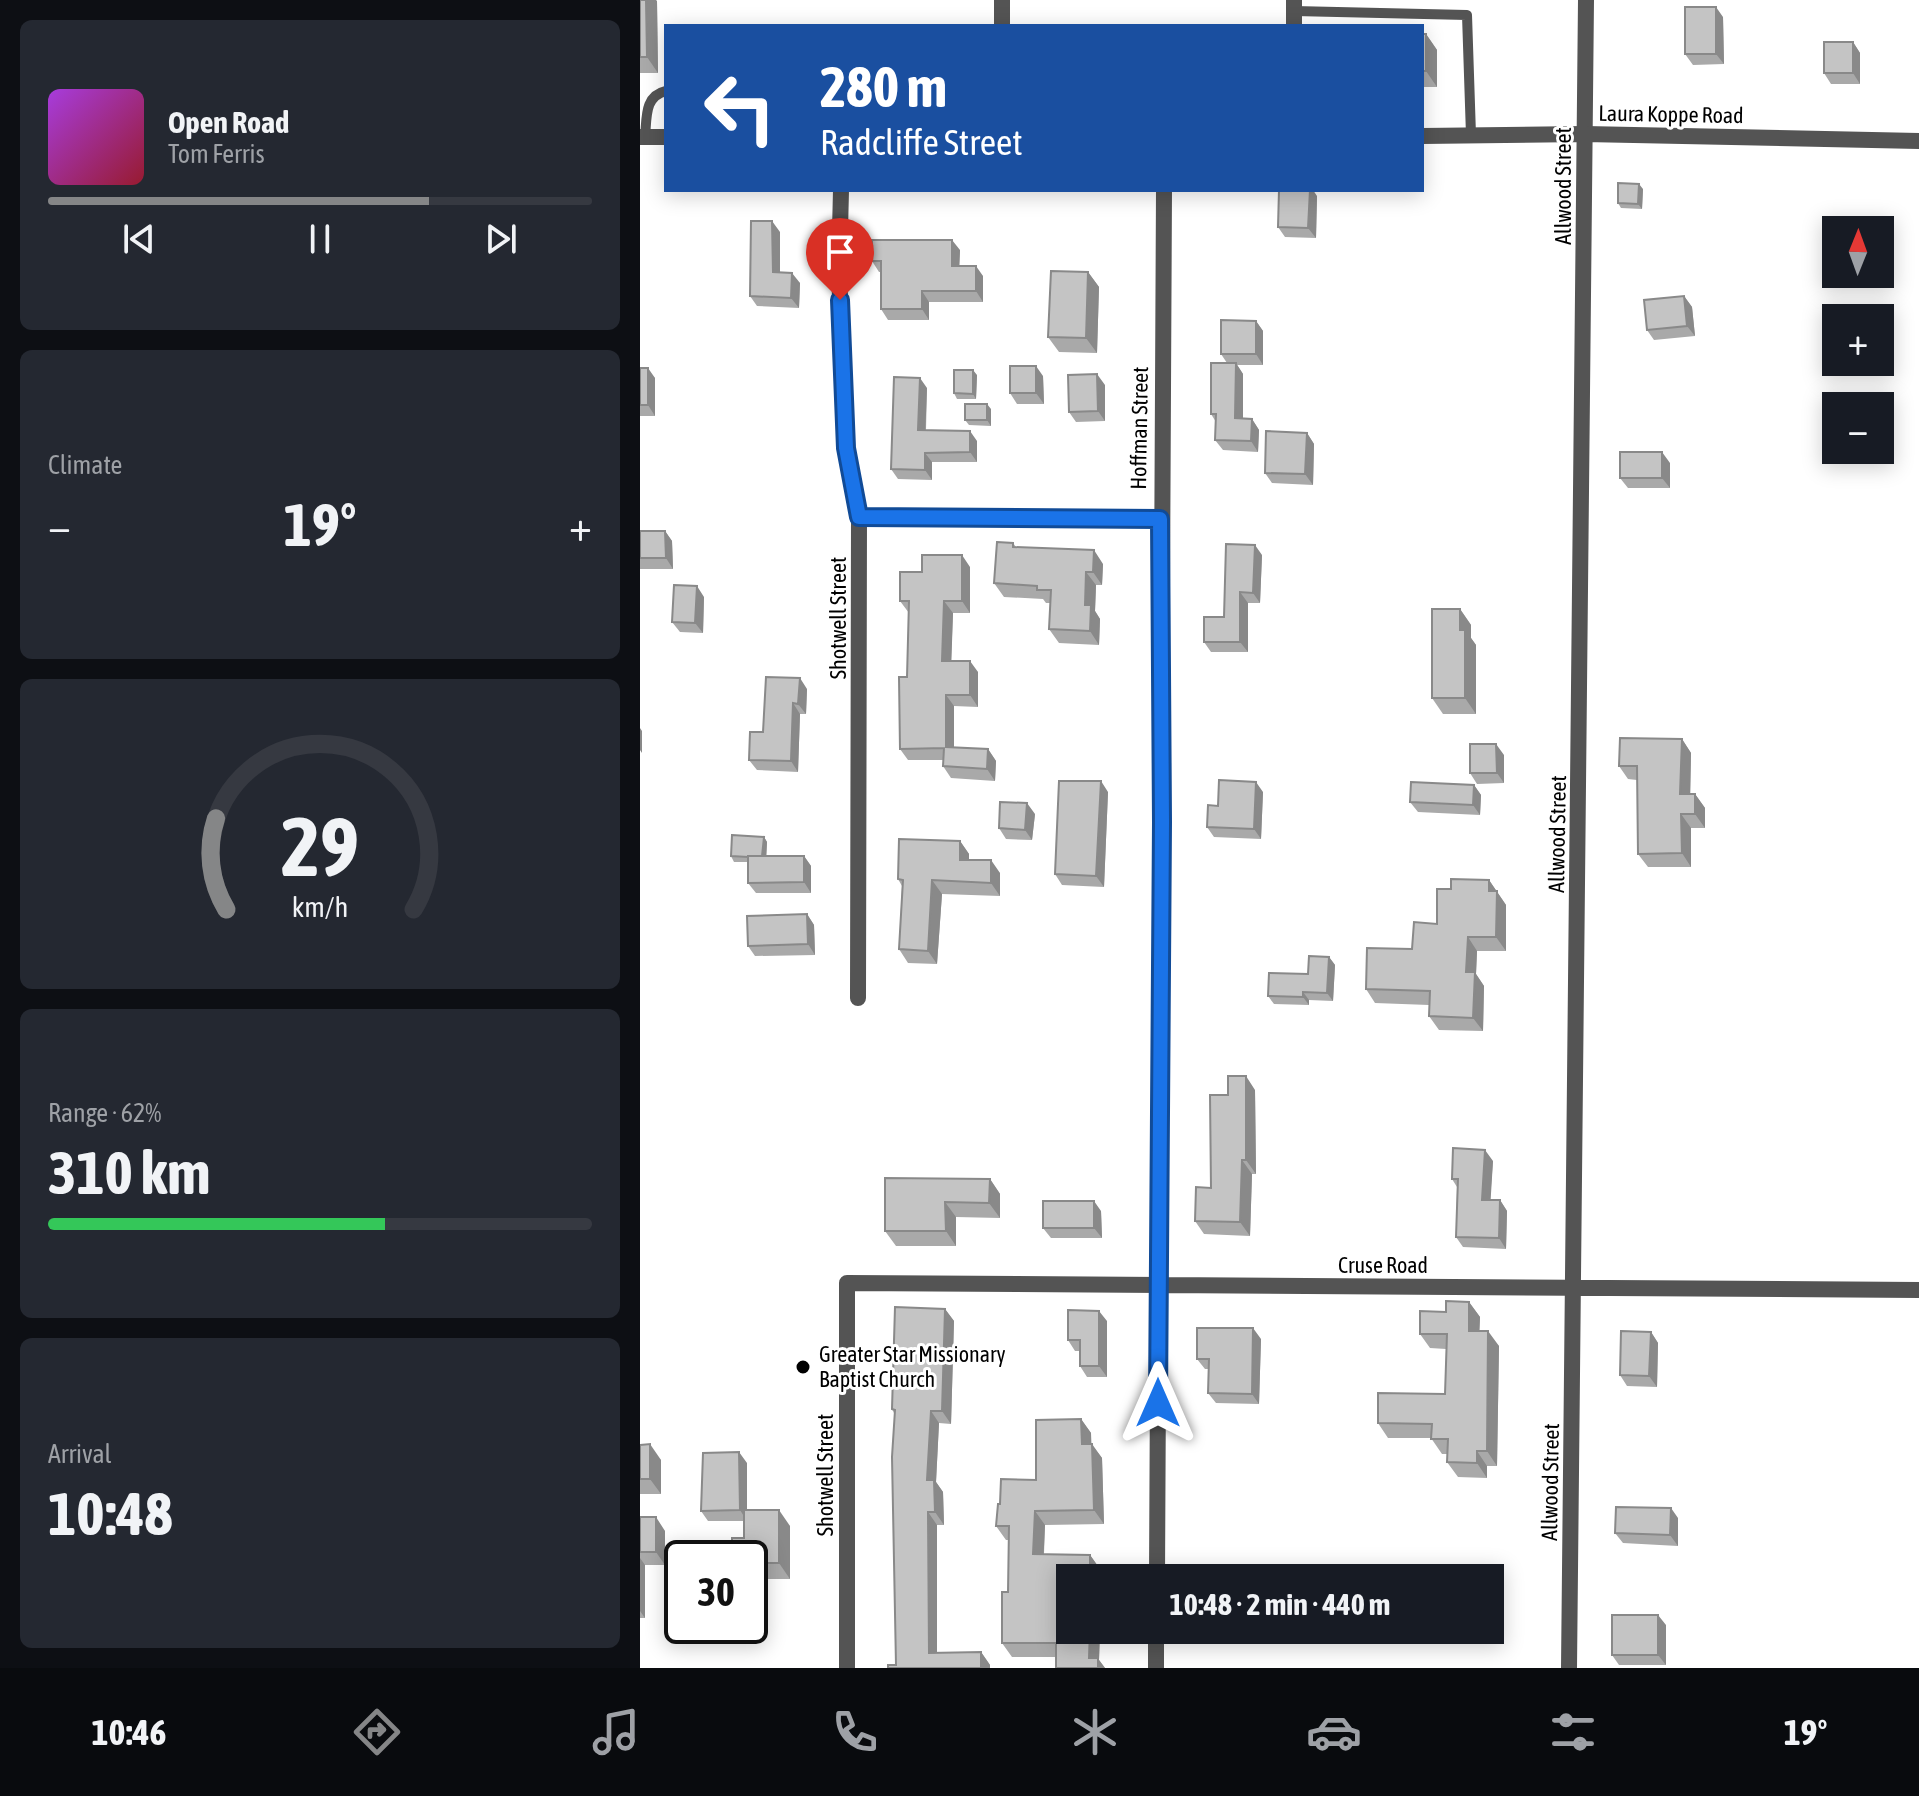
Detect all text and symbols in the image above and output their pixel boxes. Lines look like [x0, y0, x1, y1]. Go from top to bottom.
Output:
text: 280 m [820, 55, 947, 119]
icon: left [688, 56, 792, 160]
street label: Laura Koppe Road [1598, 100, 1744, 128]
text: Open Road [168, 105, 289, 139]
text: Radcliffe Street [820, 121, 1023, 163]
street label: Allwood Street [1550, 127, 1576, 245]
text: Tom Ferris [168, 139, 265, 169]
north arrow [1822, 216, 1894, 288]
map controls [1822, 216, 1894, 464]
icon: previous [117, 217, 161, 261]
icon: pause [298, 217, 342, 261]
icon: next [479, 217, 523, 261]
pin [806, 218, 874, 300]
icon: arrive [818, 230, 862, 274]
button: + [1822, 304, 1894, 376]
street label: Hoffman Street [1125, 366, 1153, 490]
button: − [1822, 392, 1894, 464]
text: Climate [48, 450, 122, 480]
text: 19° [284, 490, 356, 559]
text: − [48, 500, 71, 550]
text: + [569, 500, 592, 550]
street label: Shotwell Street [825, 557, 851, 679]
street label: Allwood Street [1543, 775, 1571, 893]
text: 29 [281, 798, 359, 894]
text: km/h [292, 890, 348, 923]
text: Range · 62% [48, 1098, 161, 1128]
text: 310 km [48, 1138, 210, 1207]
street label: Cruse Road [1338, 1252, 1428, 1278]
place label: Greater Star Missionary Baptist Church [819, 1341, 1005, 1392]
marker: Greater Star Missionary Baptist Church [794, 1358, 812, 1376]
position arrow [1116, 1361, 1200, 1445]
street label: Shotwell Street [812, 1414, 838, 1536]
street label: Allwood Street [1536, 1423, 1564, 1541]
text: Arrival [48, 1439, 112, 1469]
text: 10:48 [48, 1479, 173, 1548]
speed limit sign: 30 [664, 1540, 768, 1644]
text: 10:48 · 2 min · 440 m [1170, 1587, 1390, 1621]
icon: directions [349, 1704, 405, 1760]
icon: music [588, 1704, 644, 1760]
icon: phone [827, 1704, 883, 1760]
icon: climate [1067, 1704, 1123, 1760]
icon: car [1306, 1704, 1362, 1760]
icon: filters [1545, 1704, 1601, 1760]
text: 10:46 [92, 1711, 166, 1753]
text: 19° [1784, 1711, 1827, 1753]

